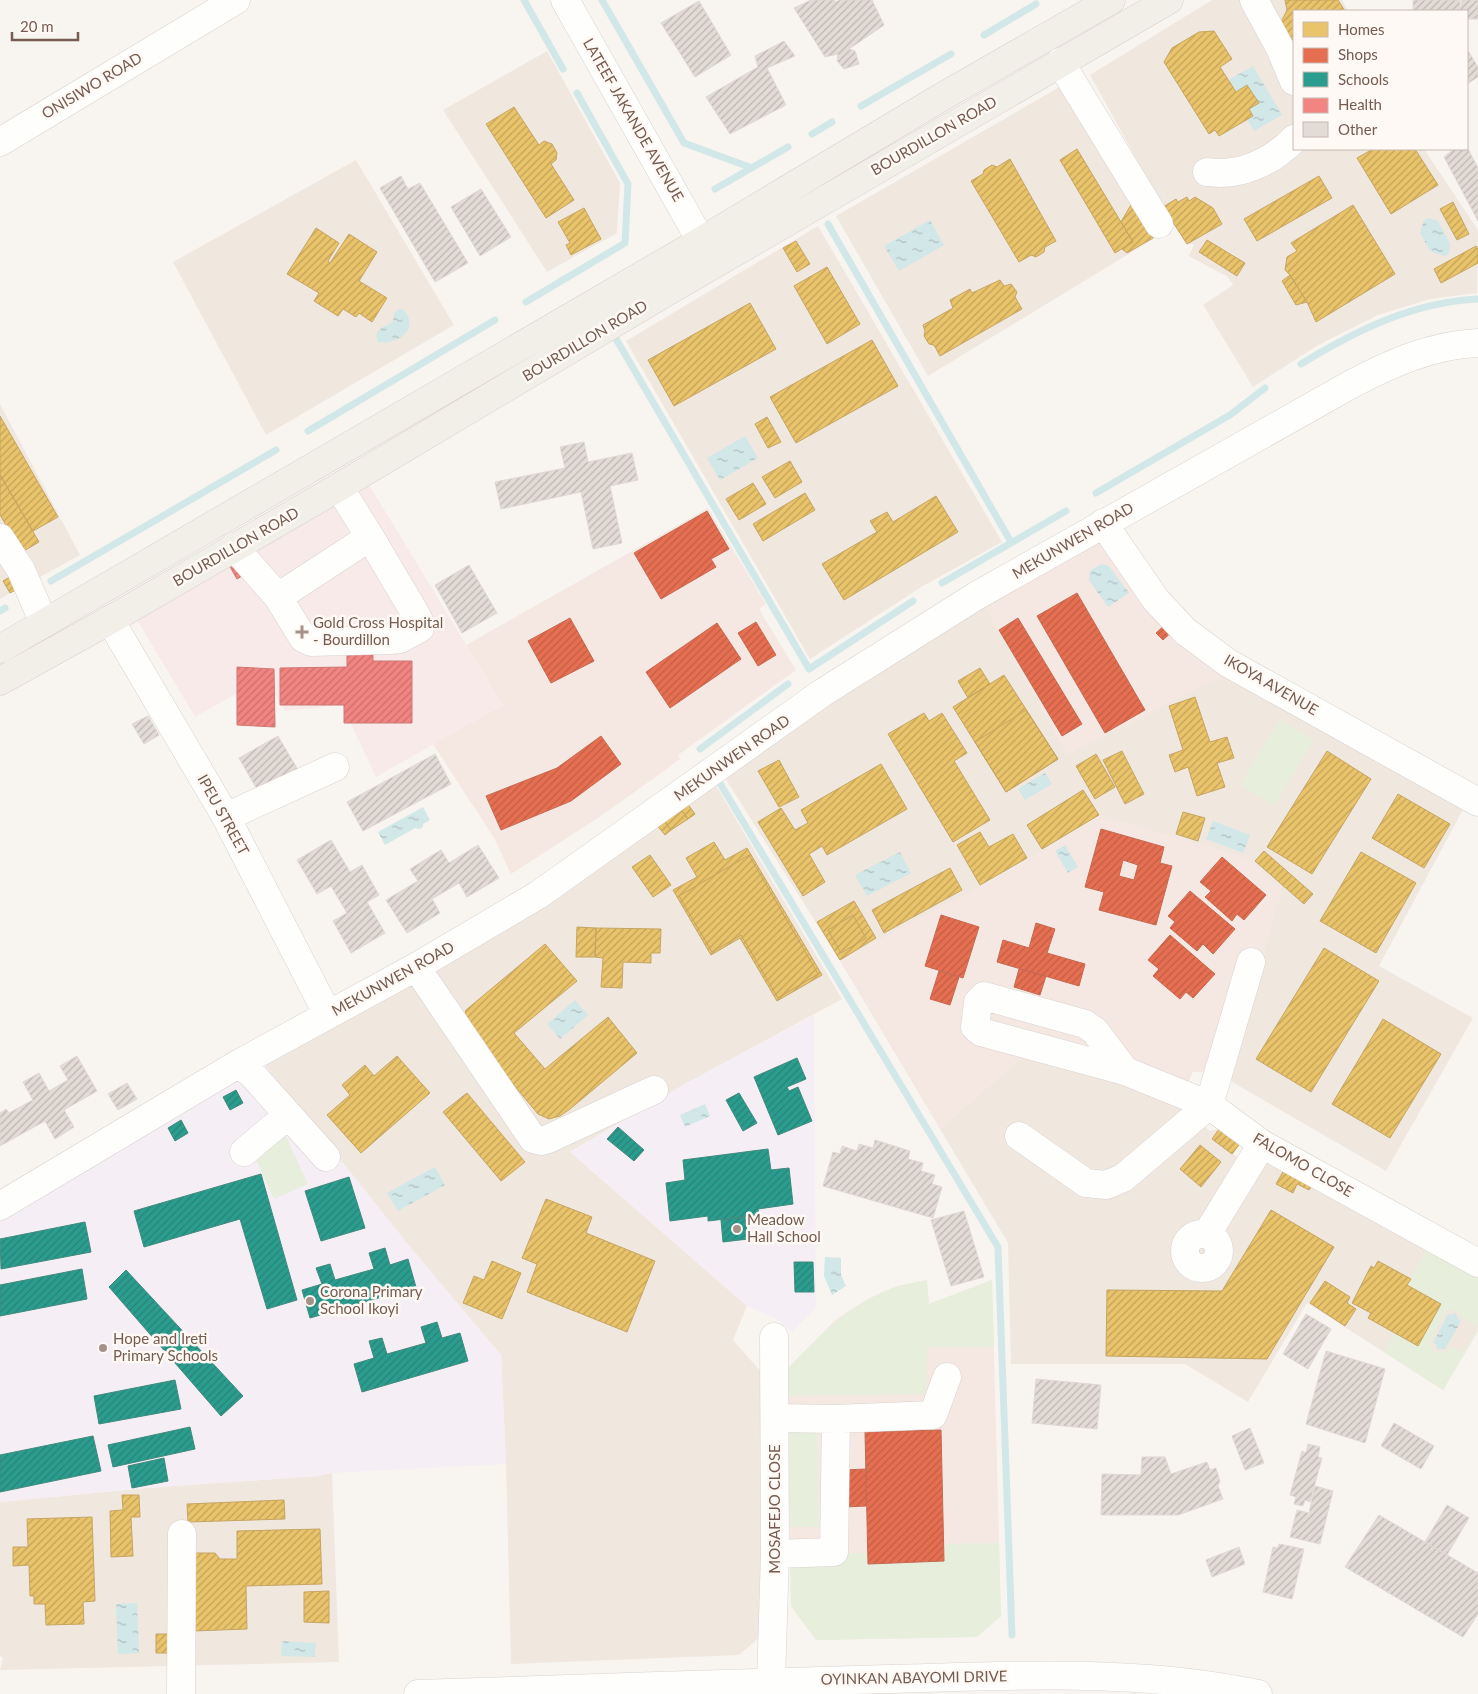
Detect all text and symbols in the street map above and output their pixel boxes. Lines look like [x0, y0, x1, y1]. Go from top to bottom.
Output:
scale bar [12, 10, 79, 42]
legend [1293, 10, 1468, 150]
text: 20 m [20, 17, 54, 35]
text: Homes [1338, 20, 1384, 38]
street label: LATEEF JAKANDE AVENUE [580, 35, 688, 204]
text: Shops [1338, 45, 1378, 63]
street label: ONISIWO ROAD [38, 48, 145, 122]
text: Schools [1338, 70, 1389, 88]
street label: BOURDILLON ROAD [867, 92, 1000, 179]
text: Health [1338, 95, 1382, 113]
text: Other [1338, 120, 1378, 138]
street label: BOURDILLON ROAD [519, 296, 650, 385]
street label: MEKUNWEN ROAD [1009, 498, 1136, 582]
street label: BOURDILLON ROAD [169, 503, 302, 590]
place label: Gold Cross Hospital - Bourdillon [313, 613, 443, 648]
marker: Gold Cross Hospital - Bourdillon [295, 625, 309, 639]
street label: IKOYA AVENUE [1221, 650, 1322, 718]
street label: MEKUNWEN ROAD [670, 710, 793, 804]
street label: IPEU STREET [194, 771, 253, 858]
street label: MEKUNWEN ROAD [328, 937, 457, 1019]
street label: FALOMO CLOSE [1250, 1128, 1357, 1200]
place label: Meadow Hall School [747, 1210, 821, 1245]
marker: Meadow Hall School [731, 1223, 743, 1235]
place label: Corona Primary School Ikoyi [320, 1282, 423, 1317]
marker: Corona Primary School Ikoyi [304, 1295, 316, 1307]
place label: Hope and Ireti Primary Schools [113, 1329, 218, 1364]
marker: Hope and Ireti Primary Schools [97, 1342, 109, 1354]
street label: MOSAFEJO CLOSE [765, 1444, 783, 1574]
street label: OYINKAN ABAYOMI DRIVE [820, 1666, 1007, 1688]

